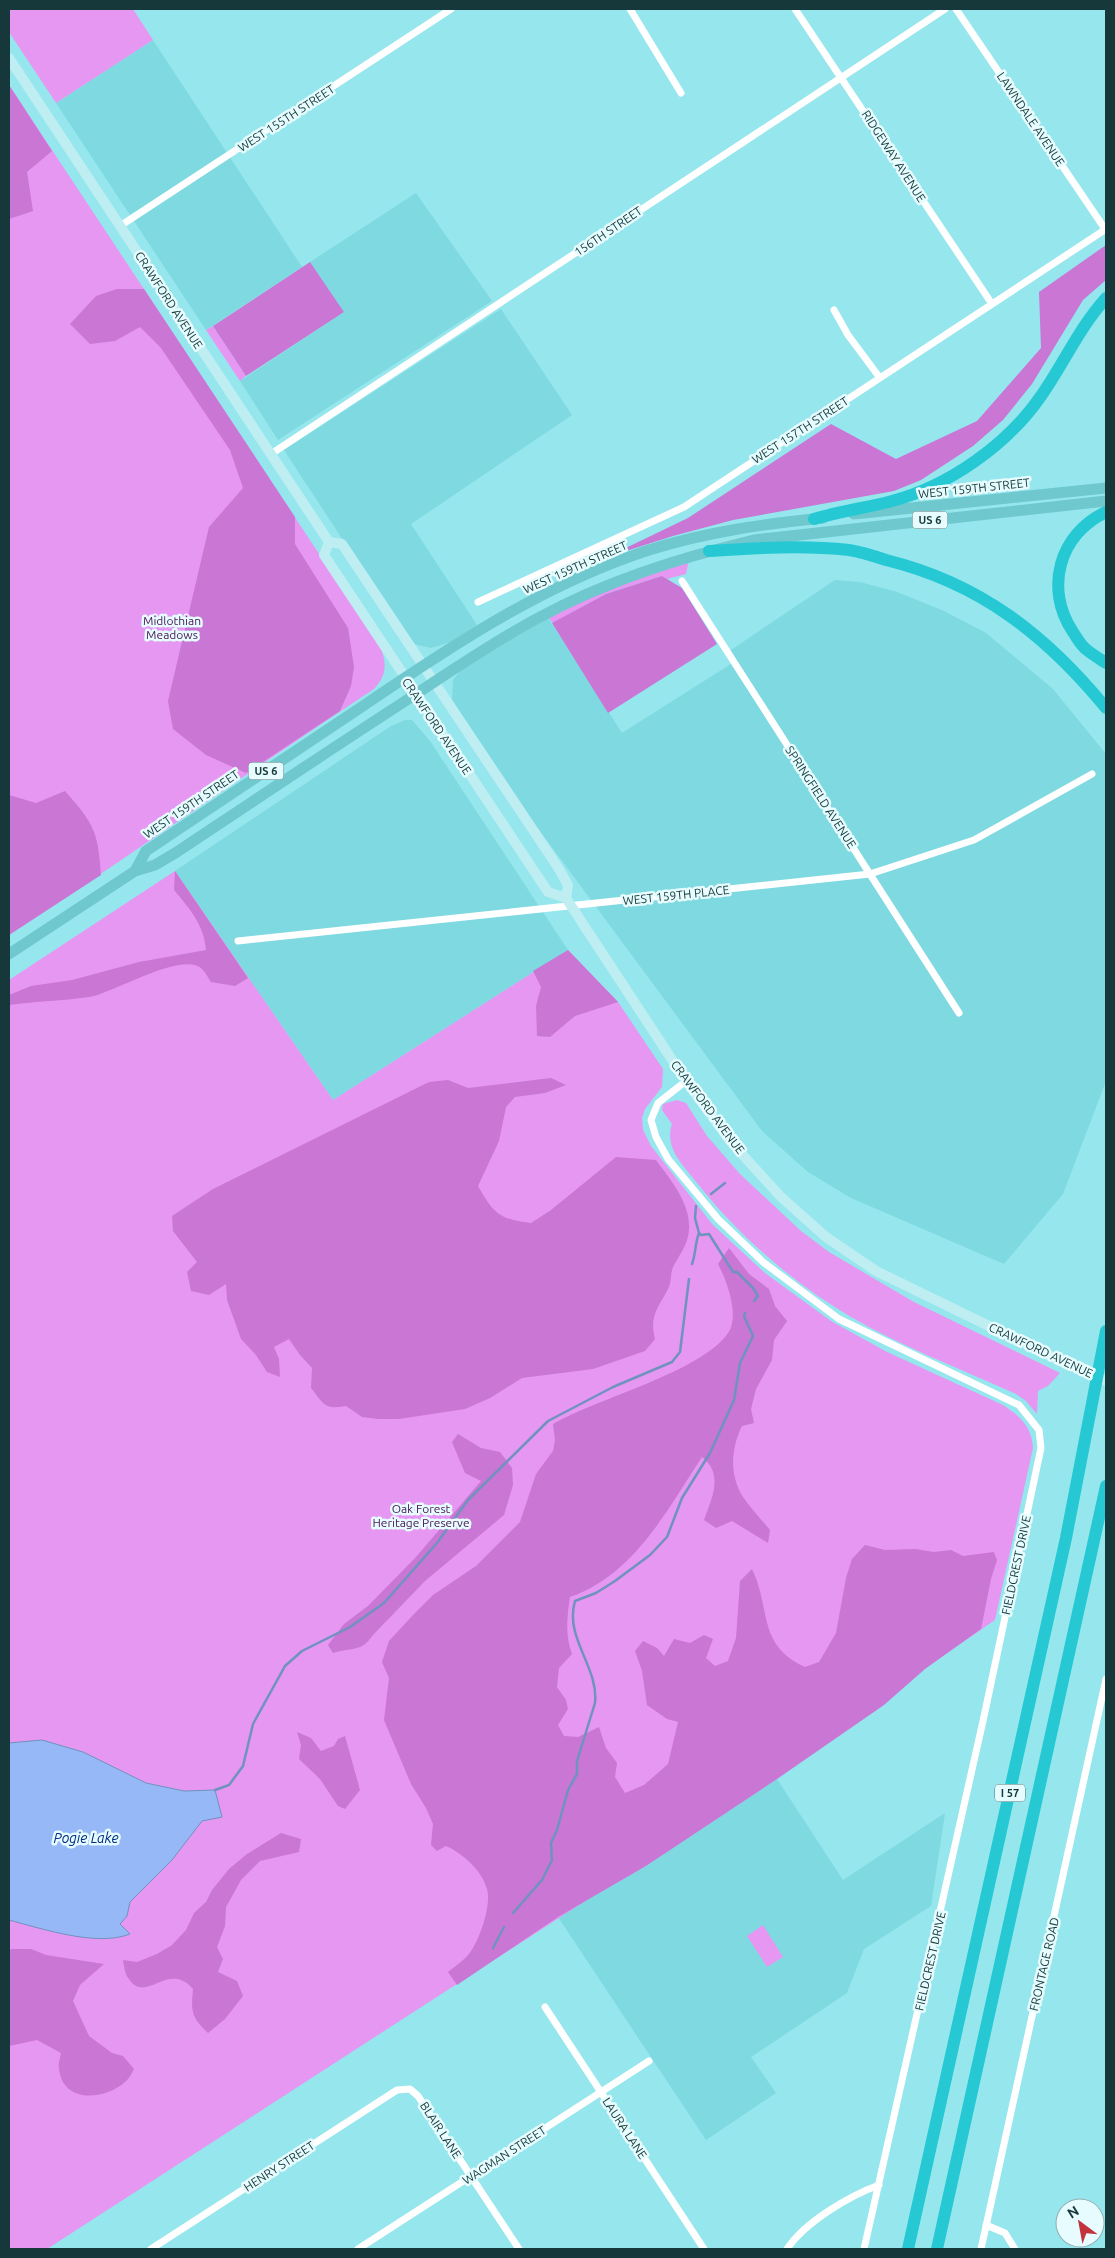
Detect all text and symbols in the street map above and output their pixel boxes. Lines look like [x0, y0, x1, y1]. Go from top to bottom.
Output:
street label: LAWNDALE AVENUE [995, 70, 1067, 169]
street label: WEST 155TH STREET [235, 82, 337, 154]
street label: RIDGEWAY AVENUE [860, 108, 929, 204]
street label: 156TH STREET [572, 203, 645, 258]
street label: CRAWFORD AVENUE [133, 249, 205, 351]
street label: WEST 157TH STREET [749, 394, 851, 466]
street label: WEST 159TH STREET [918, 476, 1031, 500]
road number: US 6 [912, 512, 948, 528]
street label: WEST 159TH STREET [521, 538, 629, 596]
park label: Midlothian Meadows [143, 614, 201, 641]
street label: CRAWFORD AVENUE [400, 675, 474, 777]
street label: SPRINGFIELD AVENUE [783, 744, 859, 851]
road number: US 6 [248, 762, 284, 779]
street label: WEST 159TH STREET [141, 767, 241, 841]
street label: WEST 159TH PLACE [622, 883, 730, 907]
street label: CRAWFORD AVENUE [669, 1058, 747, 1156]
street label: CRAWFORD AVENUE [987, 1320, 1095, 1380]
park label: Oak Forest Heritage Preserve [372, 1502, 470, 1529]
street label: FIELDCREST DRIVE [999, 1514, 1033, 1616]
road number: I 57 [995, 1785, 1025, 1802]
water label: Pogie Lake [54, 1830, 118, 1846]
street label: FIELDCREST DRIVE [912, 1910, 948, 2012]
street label: FRONTAGE ROAD [1027, 1916, 1061, 2012]
street label: LAURA LANE [600, 2095, 650, 2161]
street label: BLAIR LANE [418, 2099, 464, 2161]
street label: WAGMAN STREET [460, 2123, 548, 2187]
street label: HENRY STREET [241, 2138, 317, 2194]
north arrow [1055, 2198, 1105, 2248]
text: N [1064, 2202, 1082, 2222]

